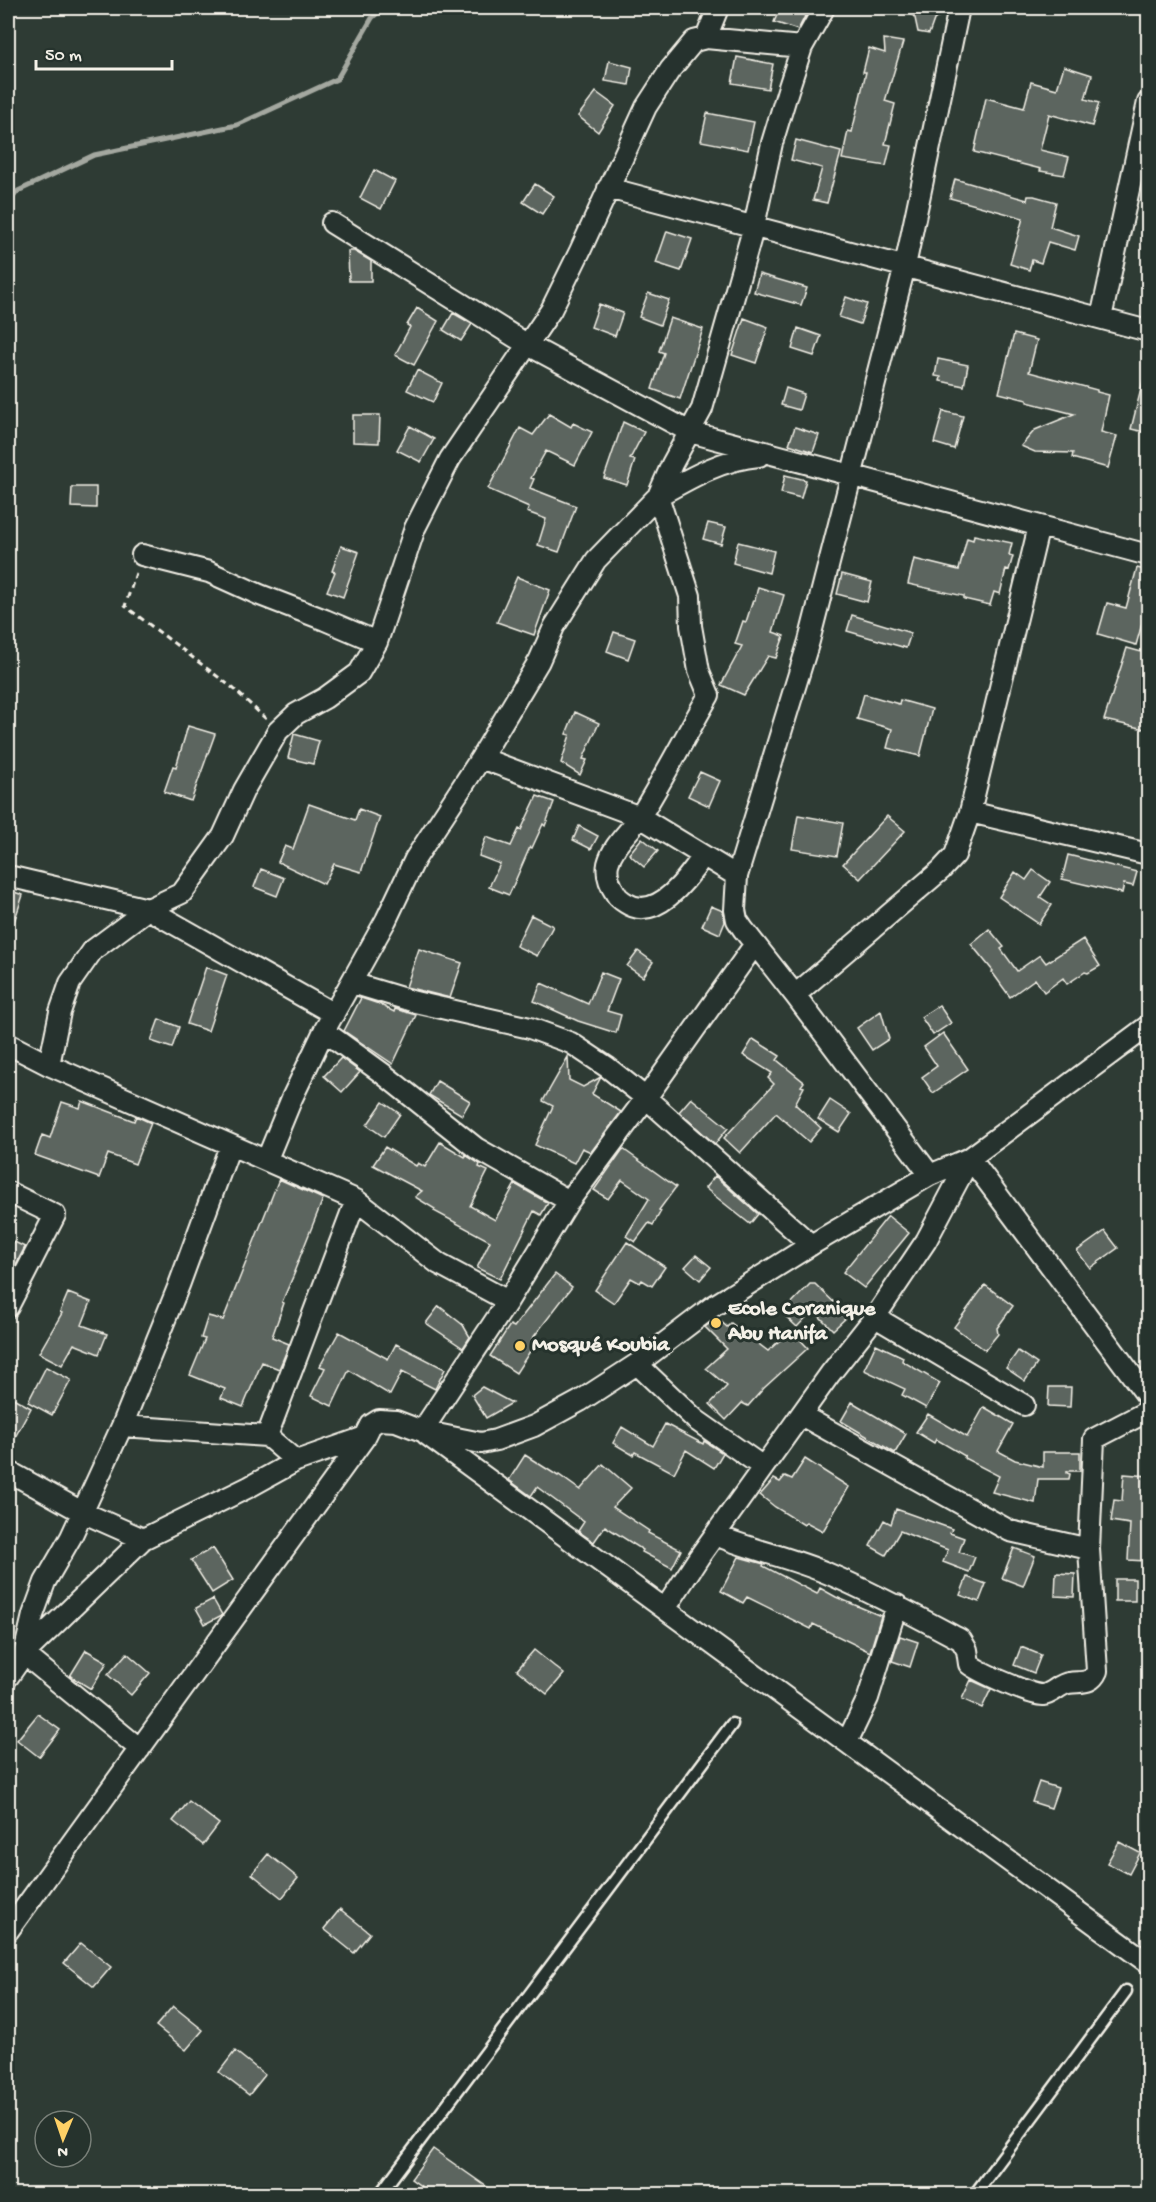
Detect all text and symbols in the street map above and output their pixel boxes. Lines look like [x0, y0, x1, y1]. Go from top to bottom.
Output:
scale bar [36, 33, 172, 71]
text: 50 m [45, 46, 82, 67]
place label: Ecole Coranique Abu Hanifa [727, 1297, 876, 1348]
marker: Ecole Coranique Abu Hanifa [709, 1316, 723, 1330]
place label: Mosqué Koubia [532, 1333, 671, 1359]
marker: Mosqué Koubia [513, 1339, 527, 1353]
north arrow [33, 2109, 93, 2169]
text: N [56, 2141, 68, 2160]

